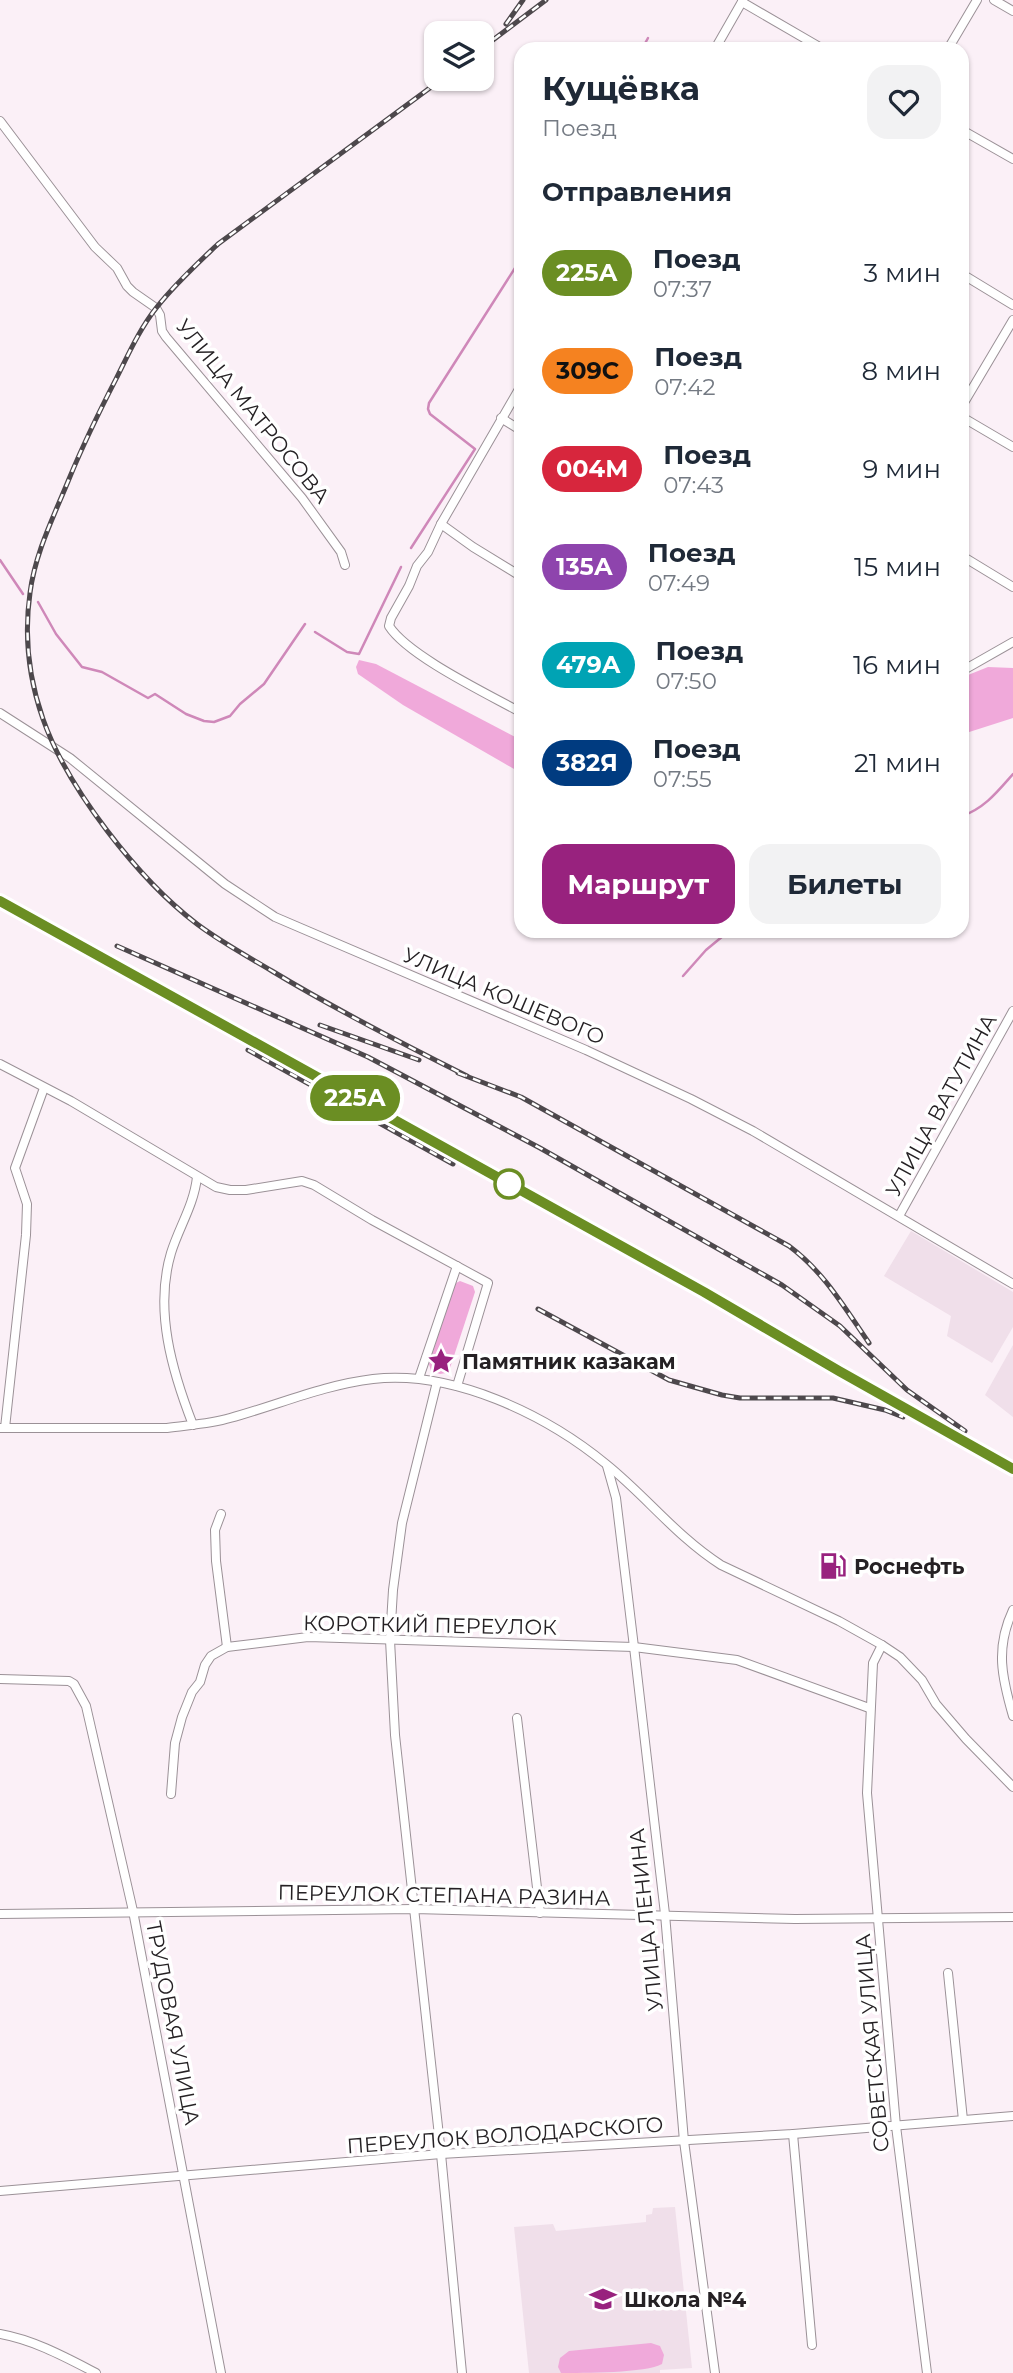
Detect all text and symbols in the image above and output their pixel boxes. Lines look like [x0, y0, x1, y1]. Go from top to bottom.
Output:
map controls [424, 21, 494, 91]
button: layers [424, 21, 494, 91]
button: heart [867, 65, 941, 139]
text: Кущёвка [542, 68, 700, 108]
text: Поезд [542, 114, 617, 142]
text: Отправления [542, 176, 732, 208]
text: Поезд [653, 243, 740, 275]
text: 3 мин [864, 257, 941, 289]
text: 225А [556, 258, 618, 287]
text: 07:37 [653, 275, 712, 303]
street label: УЛИЦА МАТРОСОВА [171, 314, 335, 508]
text: Поезд [654, 341, 742, 373]
text: 8 мин [862, 355, 941, 387]
text: 309С [556, 356, 619, 385]
text: 07:42 [654, 373, 715, 401]
text: Поезд [663, 439, 751, 471]
text: 9 мин [862, 453, 941, 485]
text: 004М [556, 454, 628, 483]
text: 07:43 [663, 471, 724, 499]
text: Поезд [648, 537, 736, 569]
text: 15 мин [854, 551, 941, 583]
text: 135А [556, 552, 613, 581]
text: 07:49 [648, 569, 710, 597]
text: Поезд [656, 635, 743, 667]
text: 16 мин [853, 649, 941, 681]
text: 479А [556, 650, 621, 679]
text: 07:50 [656, 667, 717, 695]
text: Поезд [653, 733, 741, 765]
text: 21 мин [854, 747, 941, 779]
text: 382Я [556, 748, 618, 777]
text: 07:55 [653, 765, 712, 793]
button: Маршрут [542, 844, 735, 924]
button: Билеты [749, 844, 941, 924]
street label: УЛИЦА КОШЕВОГО [399, 942, 609, 1050]
street label: УЛИЦА ВАТУТИНА [880, 1009, 1002, 1201]
line badge: 225А [306, 1075, 404, 1121]
text: 225А [324, 1083, 386, 1112]
unlabelled marker [494, 1169, 524, 1199]
place icon: Памятник казакам [426, 1346, 456, 1376]
place label: Памятник казакам [462, 1349, 676, 1374]
fuel station icon: Роснефть [818, 1551, 848, 1581]
place label: Роснефть [854, 1554, 965, 1579]
street label: КОРОТКИЙ ПЕРЕУЛОК [303, 1610, 557, 1640]
street label: УЛИЦА ЛЕНИНА [624, 1827, 668, 2013]
street label: ПЕРЕУЛОК СТЕПАНА РАЗИНА [277, 1880, 611, 1910]
street label: ТРУДОВАЯ УЛИЦА [141, 1919, 205, 2127]
street label: СОВЕТСКАЯ УЛИЦА [850, 1932, 894, 2153]
street label: ПЕРЕУЛОК ВОЛОДАРСКОГО [346, 2111, 664, 2159]
school or university icon: Школа №4 [588, 2284, 618, 2314]
place label: Школа №4 [624, 2287, 747, 2312]

